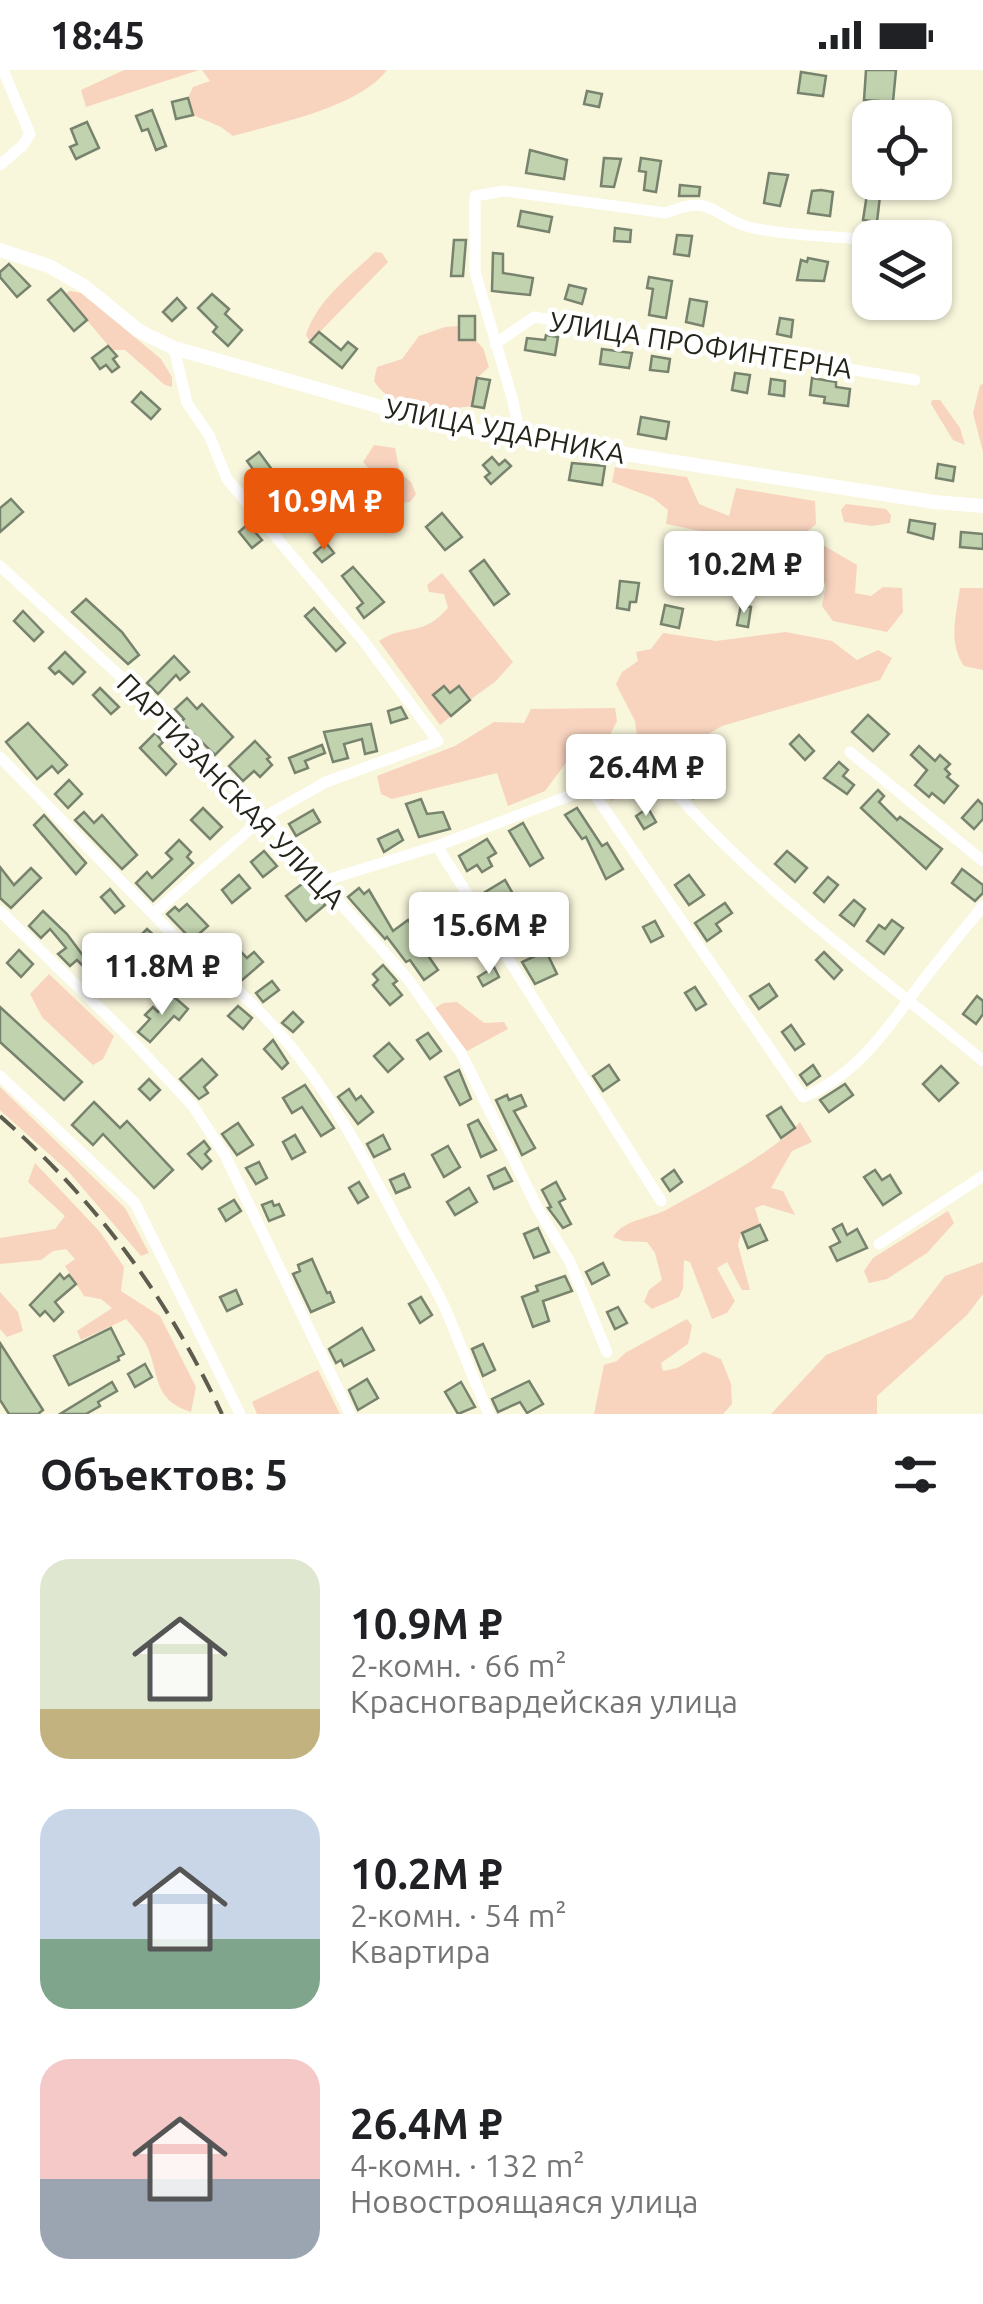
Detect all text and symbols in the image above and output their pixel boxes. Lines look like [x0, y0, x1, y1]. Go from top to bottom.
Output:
text: 18:45 [50, 14, 145, 56]
map controls [852, 100, 952, 320]
button: locate [852, 100, 952, 200]
button: layers [852, 220, 952, 320]
street label: УЛИЦА ПРОФИНТЕРНА [548, 305, 855, 384]
street label: УЛИЦА УДАРНИКА [382, 392, 628, 469]
pin: 10.9M ₽ [232, 468, 416, 553]
text: 10.9M ₽ [266, 482, 382, 518]
pin: 10.2M ₽ [652, 531, 836, 616]
text: 10.2M ₽ [686, 545, 802, 581]
street label: ПАРТИЗАНСКАЯ УЛИЦА [111, 667, 351, 914]
pin: 26.4M ₽ [554, 734, 738, 819]
text: 26.4M ₽ [588, 748, 704, 784]
pin: 15.6M ₽ [397, 892, 581, 977]
text: 15.6M ₽ [431, 906, 547, 942]
pin: 11.8M ₽ [70, 933, 254, 1018]
text: 11.8M ₽ [104, 947, 220, 983]
icon: filters [888, 1447, 943, 1502]
text: Объектов: 5 [40, 1451, 288, 1498]
icon: home [120, 1599, 240, 1719]
text: 10.9M ₽ [350, 1600, 502, 1647]
text: 2-комн. · 66 m² [350, 1647, 567, 1683]
text: Красногвардейская улица [350, 1683, 738, 1719]
icon: home [120, 1849, 240, 1969]
text: 10.2M ₽ [350, 1850, 502, 1897]
text: 2-комн. · 54 m² [350, 1897, 567, 1933]
text: Квартира [350, 1933, 491, 1969]
icon: home [120, 2099, 240, 2219]
text: 26.4M ₽ [350, 2100, 502, 2147]
text: 4-комн. · 132 m² [350, 2147, 585, 2183]
text: Новостроящаяся улица [350, 2183, 698, 2219]

